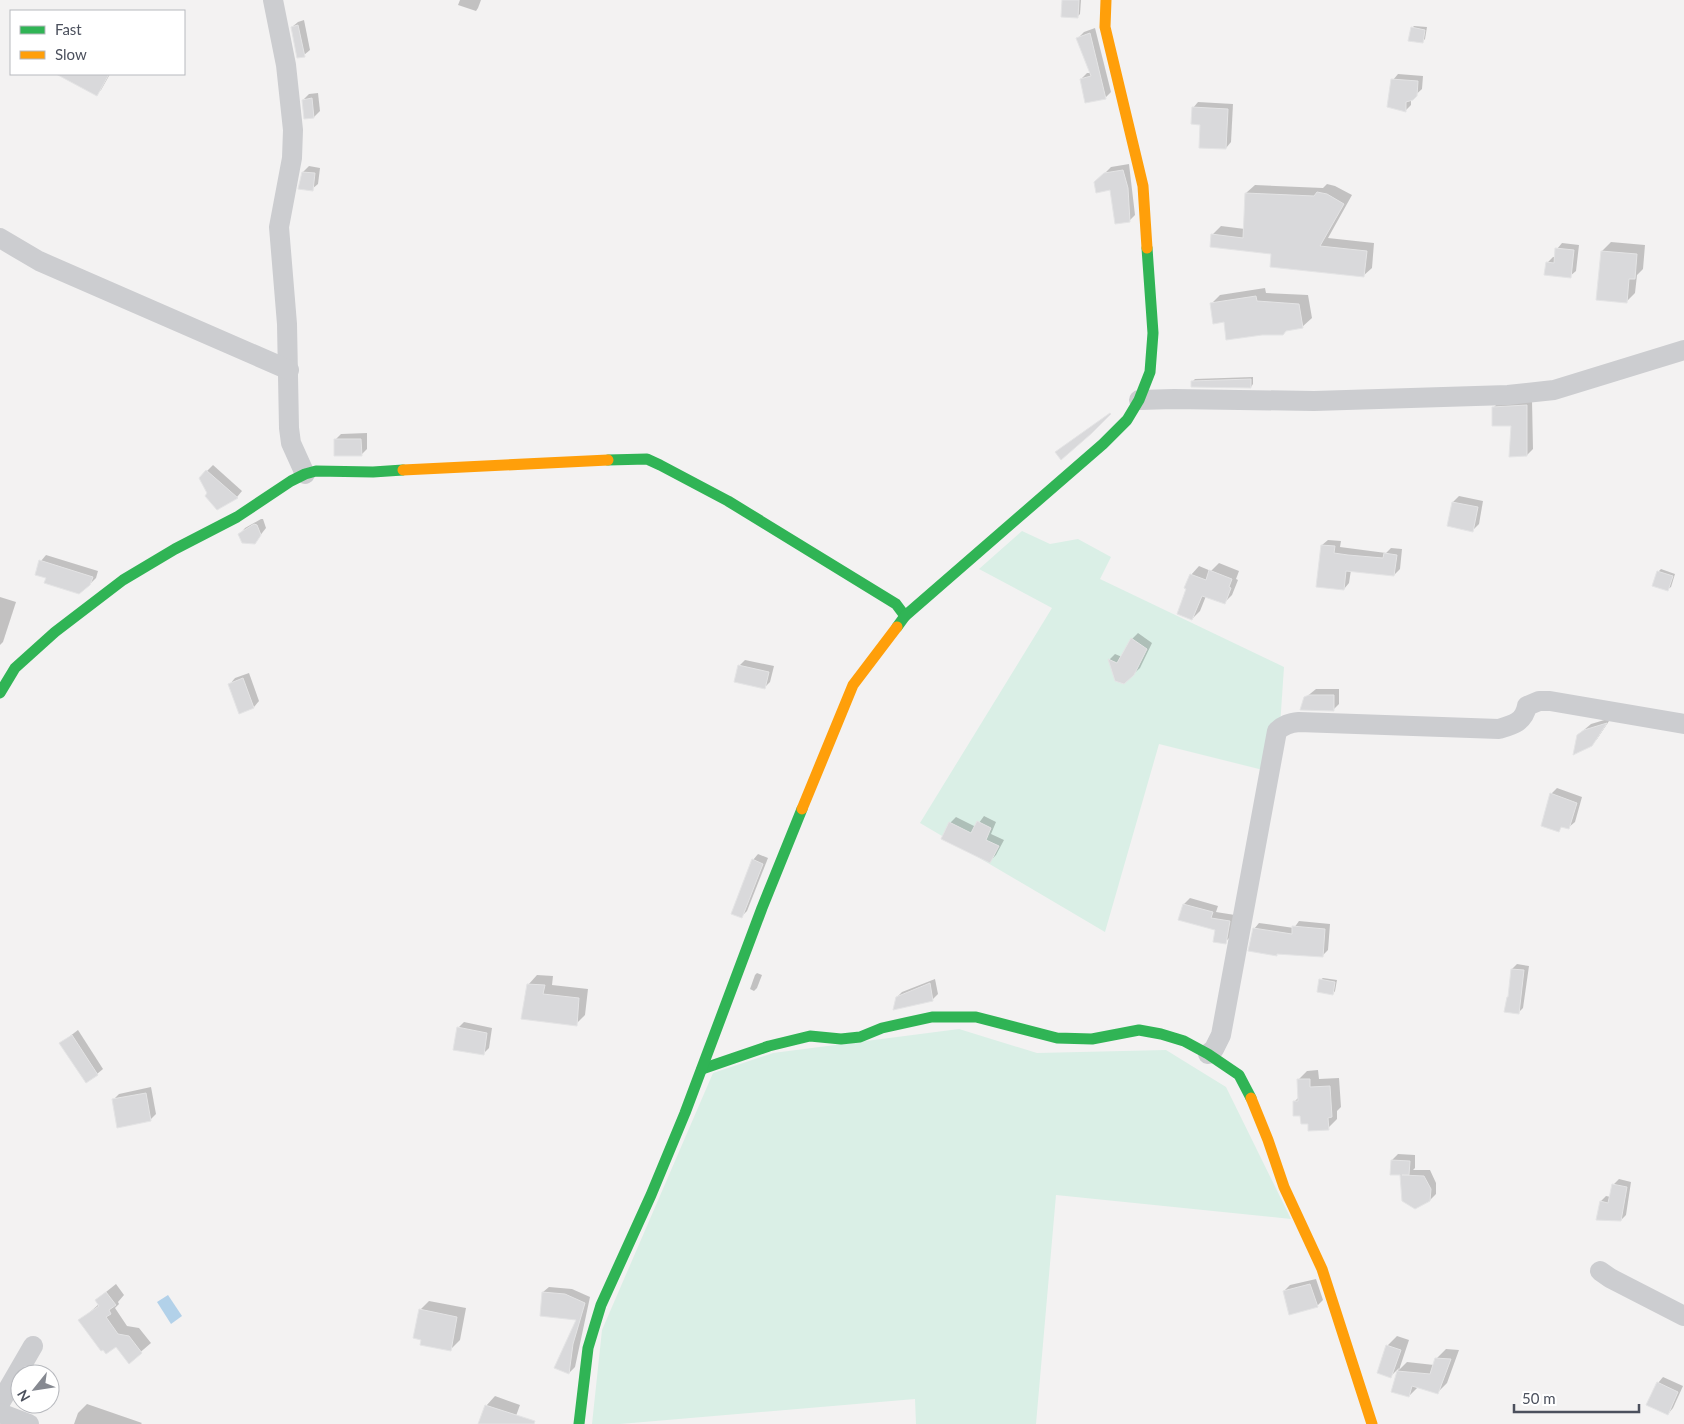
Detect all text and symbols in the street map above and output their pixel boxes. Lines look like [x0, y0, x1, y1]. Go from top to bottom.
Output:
legend [10, 10, 185, 75]
text: Fast [55, 20, 82, 38]
text: Slow [55, 45, 87, 63]
north arrow [10, 1364, 60, 1414]
scale bar [1514, 1382, 1639, 1414]
text: N [13, 1387, 33, 1405]
text: 50 m [1522, 1389, 1556, 1407]

